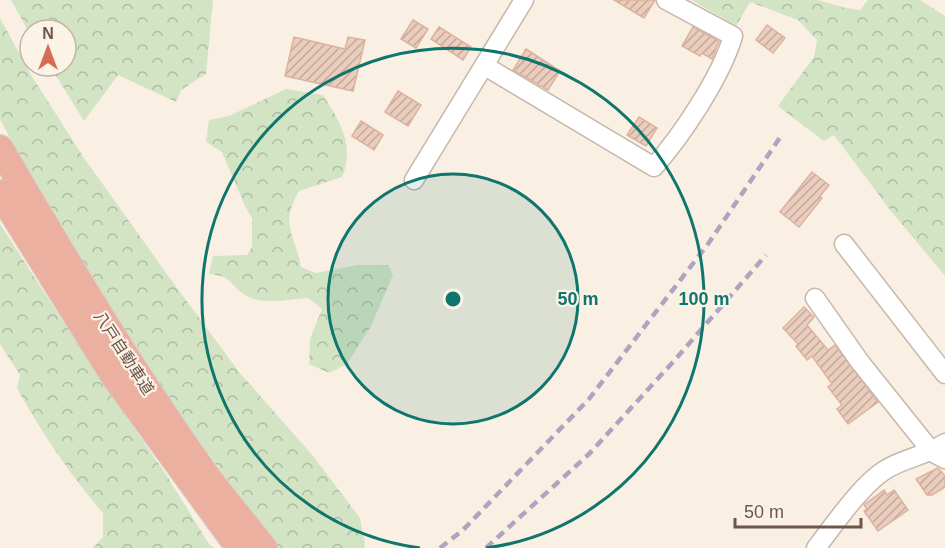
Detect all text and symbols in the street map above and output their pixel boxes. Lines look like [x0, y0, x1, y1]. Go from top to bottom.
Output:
north arrow [18, 18, 78, 78]
text: N [42, 25, 54, 42]
centre of rings [443, 289, 463, 309]
text: 50 m [557, 289, 599, 309]
text: 100 m [678, 289, 730, 309]
street label: 八戸自動車道 [91, 308, 157, 398]
scale bar [735, 491, 861, 529]
text: 50 m [744, 502, 784, 522]

